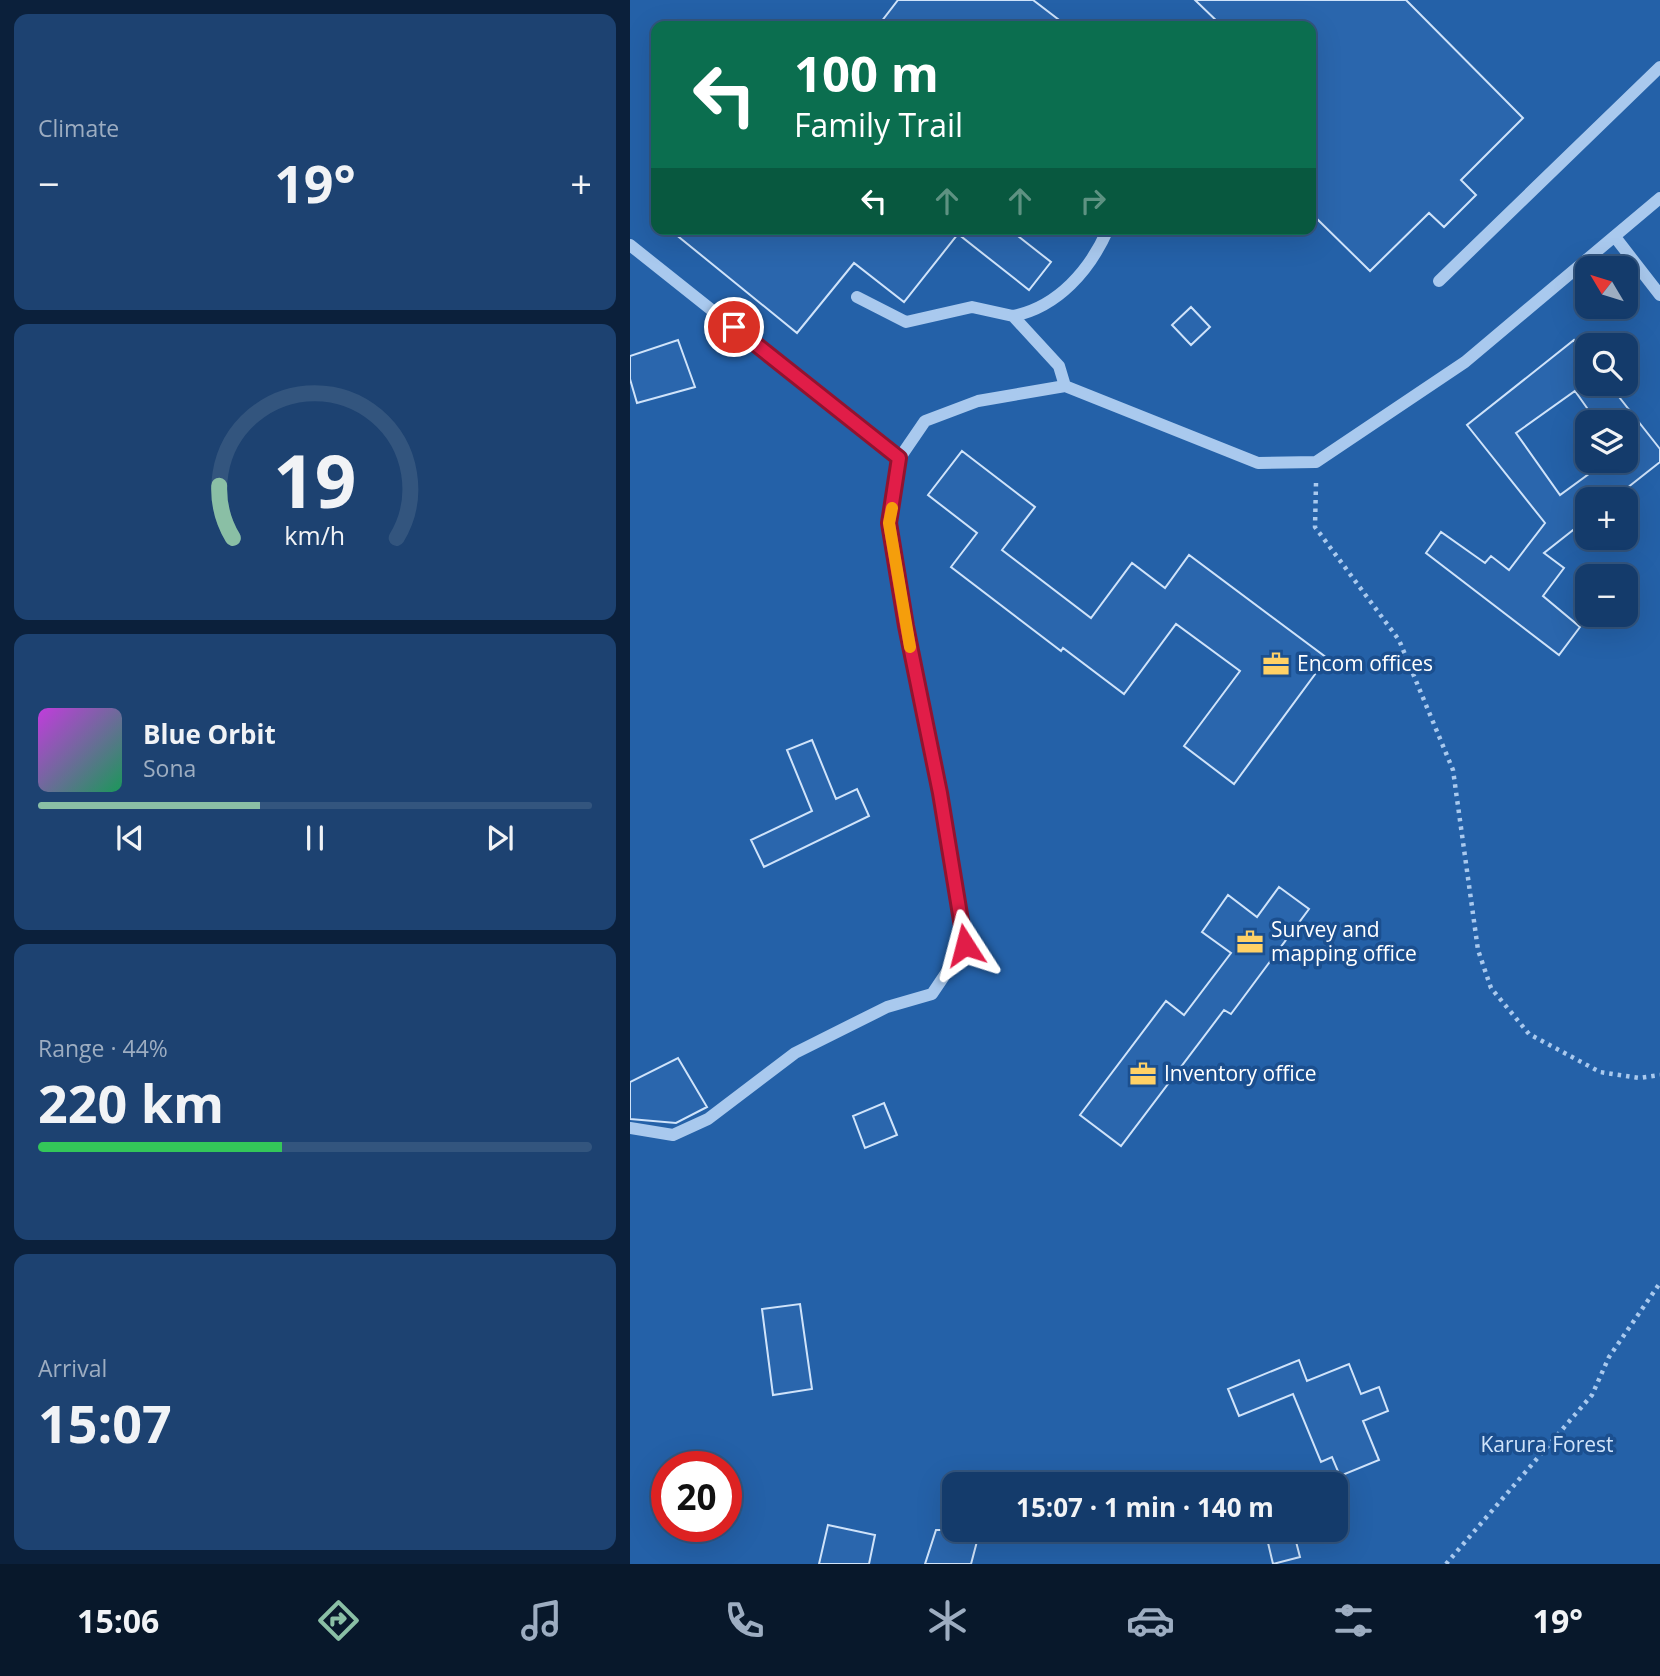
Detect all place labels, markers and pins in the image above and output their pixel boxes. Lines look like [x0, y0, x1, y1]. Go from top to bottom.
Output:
pin [704, 297, 764, 357]
office icon: Encom offices [1261, 649, 1291, 679]
place label: Encom offices [1297, 649, 1433, 677]
place label: Survey and mapping office [1271, 915, 1417, 967]
office icon: Survey and mapping office [1235, 927, 1265, 957]
office icon: Inventory office [1128, 1059, 1158, 1089]
place label: Inventory office [1164, 1059, 1317, 1087]

